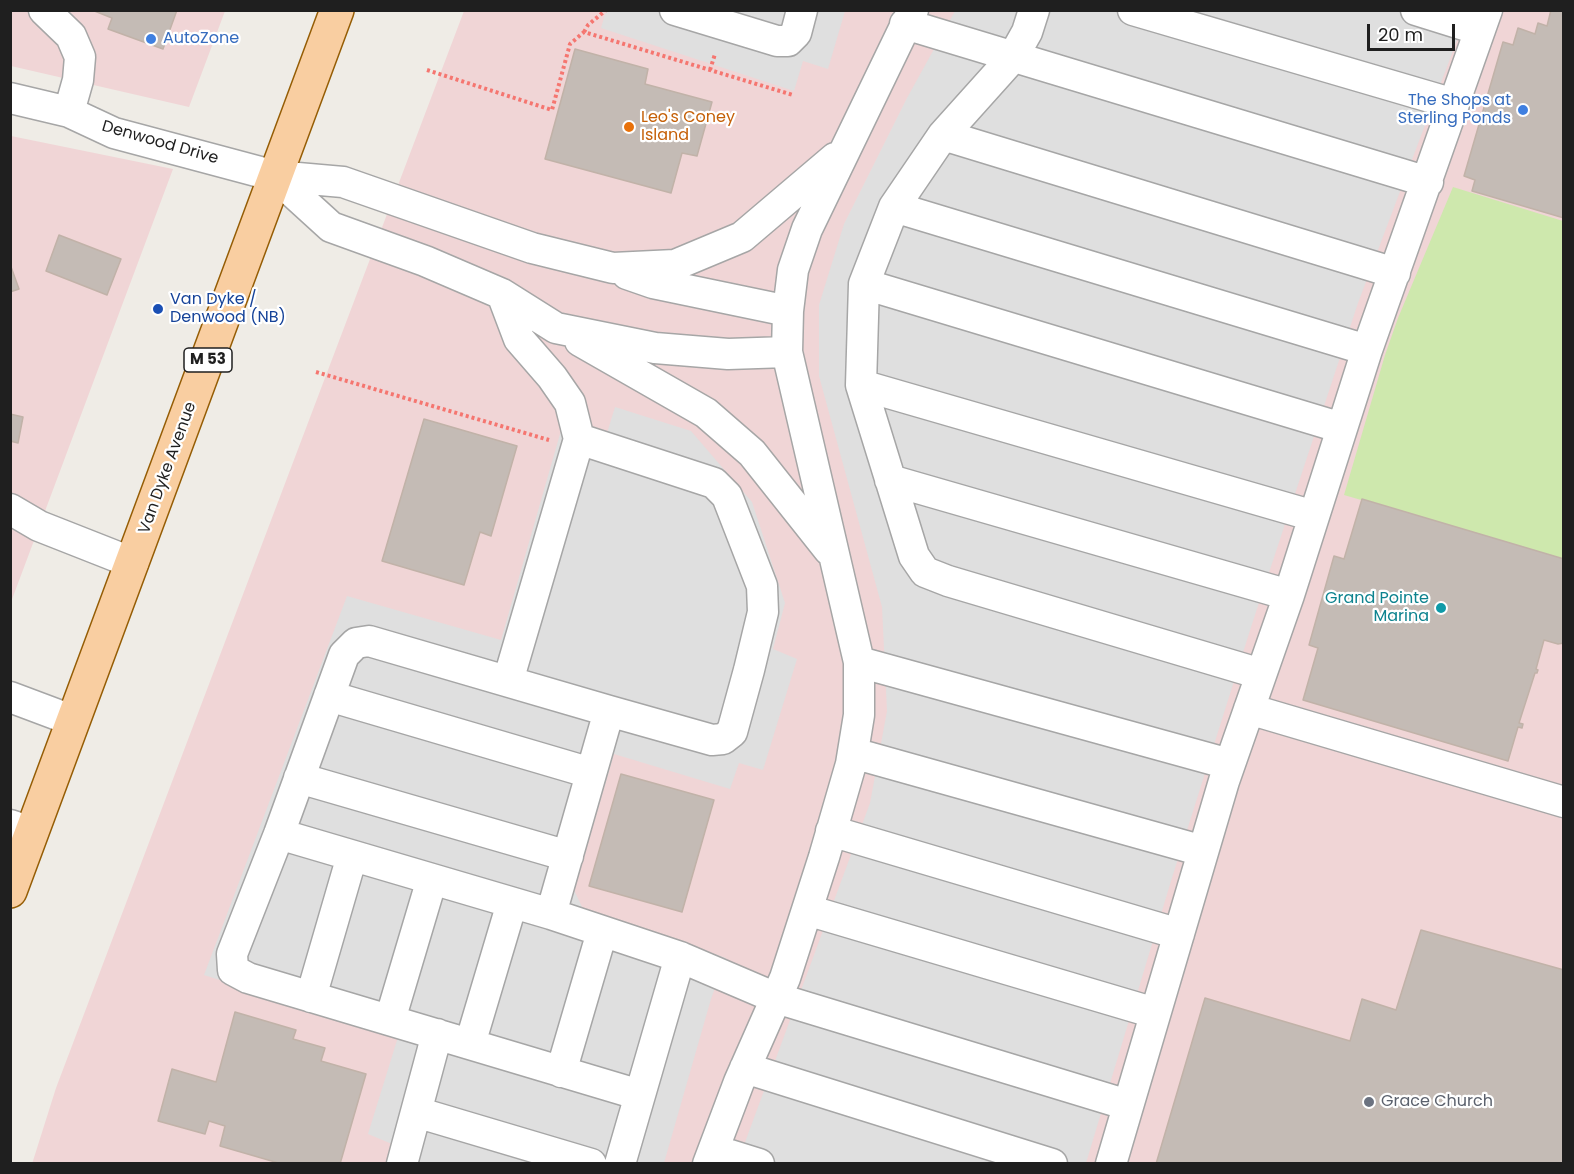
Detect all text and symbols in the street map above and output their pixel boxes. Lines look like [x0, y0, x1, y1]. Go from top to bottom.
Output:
scale bar [1370, 12, 1458, 50]
text: 20 m [1378, 22, 1423, 47]
place label: AutoZone [163, 29, 239, 49]
marker: AutoZone [144, 32, 158, 46]
place label: The Shops at Sterling Ponds [1398, 91, 1511, 129]
marker: The Shops at Sterling Ponds [1516, 103, 1530, 117]
place label: Leo's Coney Island [641, 108, 735, 146]
street label: Denwood Drive [100, 117, 220, 169]
marker: Leo's Coney Island [622, 120, 636, 134]
place label: Van Dyke / Denwood (NB) [170, 290, 286, 328]
marker: Van Dyke / Denwood (NB) [151, 302, 165, 316]
road number: M 53 [184, 348, 232, 372]
street label: Van Dyke Avenue [135, 399, 201, 537]
place label: Grand Pointe Marina [1325, 589, 1429, 627]
marker: Grand Pointe Marina [1434, 601, 1448, 615]
place label: Grace Church [1381, 1092, 1493, 1112]
marker: Grace Church [1362, 1095, 1376, 1109]

